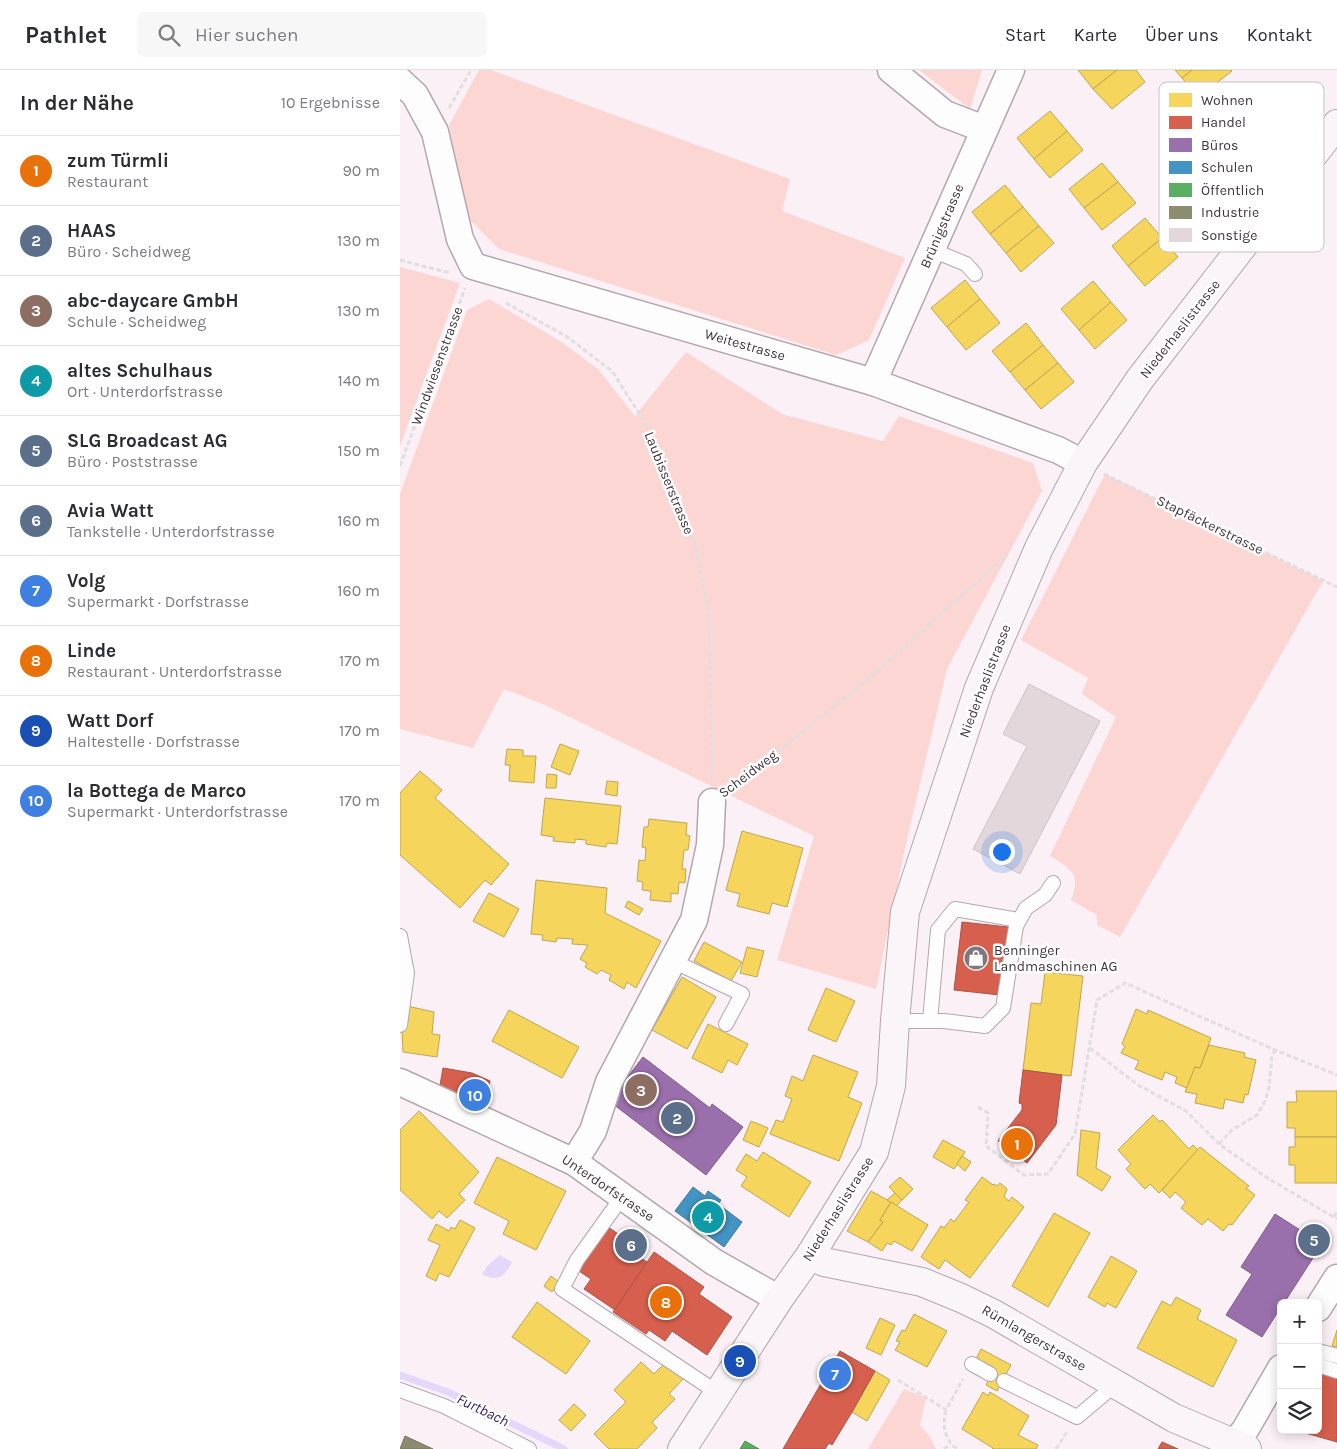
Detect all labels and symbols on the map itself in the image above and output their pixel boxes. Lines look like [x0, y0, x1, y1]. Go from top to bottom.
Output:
legend [1159, 82, 1324, 252]
text: Wohnen [1201, 92, 1253, 109]
text: Handel [1201, 114, 1246, 131]
text: Büros [1201, 137, 1238, 154]
text: Schulen [1201, 159, 1253, 176]
street label: Brünigstrasse [917, 181, 967, 271]
text: Öffentlich [1201, 182, 1264, 199]
text: Industrie [1201, 204, 1259, 221]
text: Sonstige [1201, 227, 1257, 244]
street label: Niederhaslistrasse [1136, 276, 1224, 382]
street label: Windwiesenstrasse [408, 304, 466, 428]
street label: Weitestrasse [703, 325, 787, 365]
street label: Laubisserstrasse [641, 429, 697, 537]
street label: Stapfäckerstrasse [1154, 492, 1266, 558]
street label: Niederhaslistrasse [955, 622, 1015, 740]
street label: Scheidweg [715, 746, 781, 802]
your location [989, 839, 1015, 865]
place label: Benninger Landmaschinen AG [994, 942, 1117, 975]
shop icon: Benninger Landmaschinen AG [963, 945, 989, 971]
pin: 3 [625, 1071, 657, 1109]
pin: 10 [459, 1076, 491, 1114]
pin: 2 [661, 1099, 693, 1137]
pin: 1 [1001, 1125, 1033, 1163]
street label: Unterdorfstrasse [559, 1151, 657, 1225]
street label: Niederhaslistrasse [799, 1153, 877, 1265]
pin: 4 [692, 1198, 724, 1236]
pin: 5 [1298, 1221, 1330, 1259]
pin: 6 [615, 1226, 647, 1264]
pin: 8 [650, 1283, 682, 1321]
street label: Rümlangerstrasse [979, 1301, 1089, 1375]
pin: 9 [724, 1342, 756, 1380]
pin: 7 [819, 1355, 851, 1393]
water label: Furtbach [454, 1390, 512, 1430]

